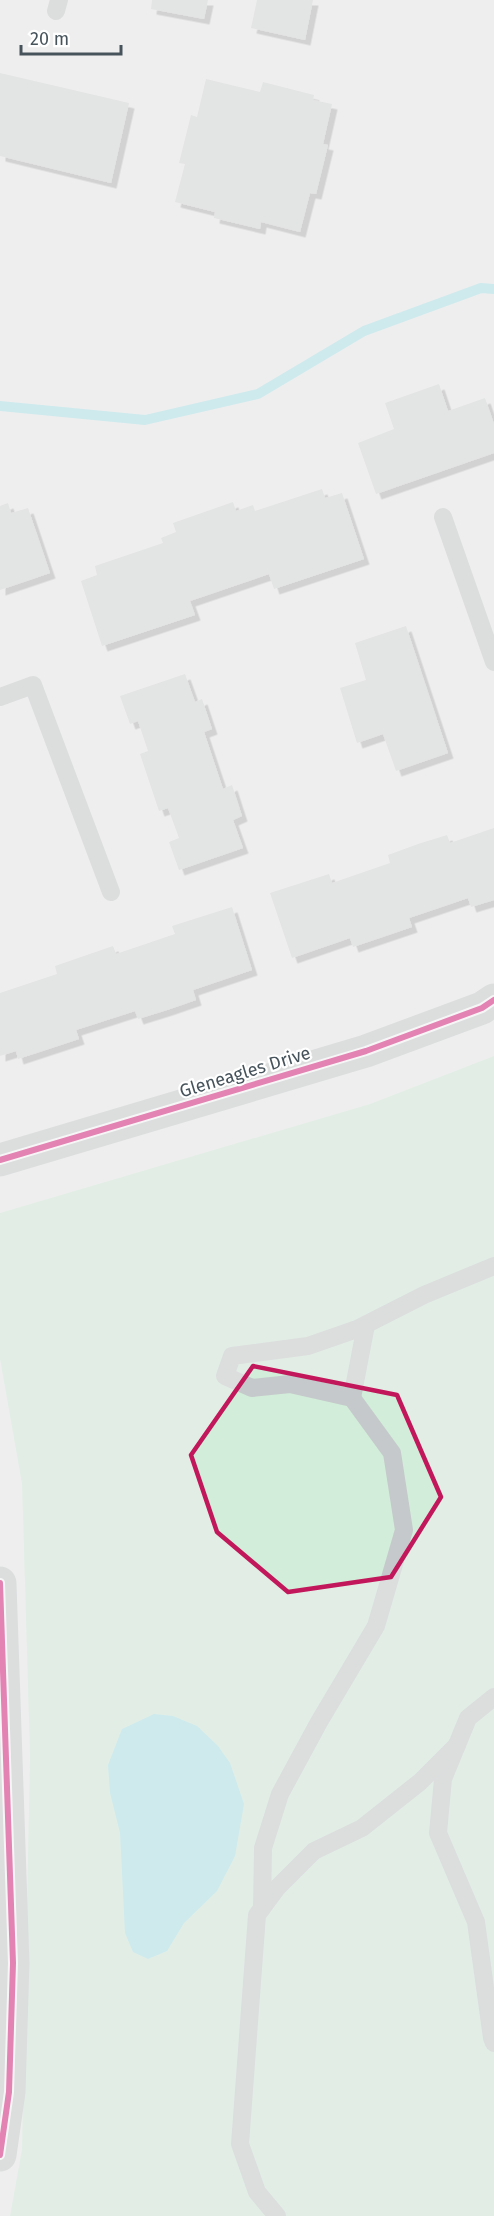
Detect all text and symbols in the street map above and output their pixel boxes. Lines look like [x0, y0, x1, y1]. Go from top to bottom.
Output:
scale bar [21, 18, 122, 56]
text: 20 m [30, 28, 69, 50]
street label: Gleneagles Drive [177, 1042, 313, 1102]

